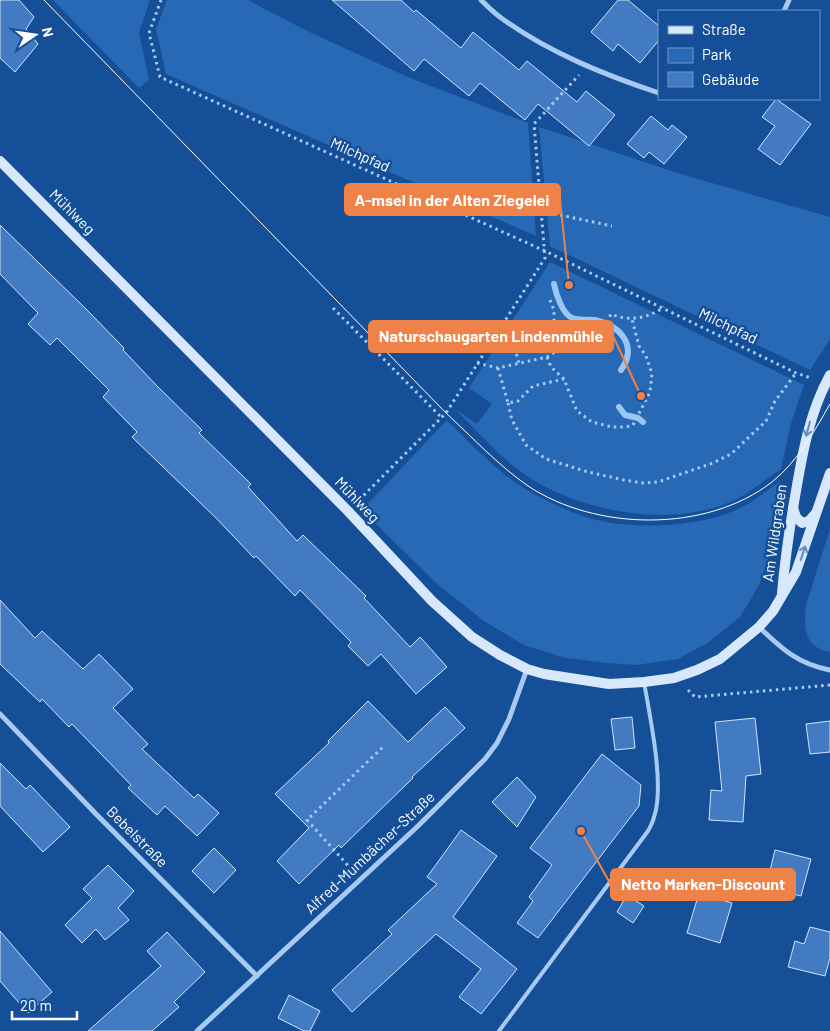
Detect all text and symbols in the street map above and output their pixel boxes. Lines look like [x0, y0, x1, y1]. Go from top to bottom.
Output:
north arrow [10, 10, 60, 60]
legend [658, 10, 820, 100]
text: Straße [702, 20, 746, 38]
text: N [39, 26, 57, 38]
text: Park [702, 45, 732, 63]
text: Gebäude [702, 70, 759, 88]
street label: Milchpfad [328, 133, 393, 175]
callout: A-msel in der Alten Ziegelei [345, 184, 560, 215]
street label: Mühlweg [46, 185, 99, 238]
text: A-msel in der Alten Ziegelei [355, 190, 549, 209]
street label: Milchpfad [696, 303, 761, 347]
callout: Naturschaugarten Lindenmühle [369, 321, 613, 352]
text: Naturschaugarten Lindenmühle [379, 326, 603, 345]
one-way arrow [803, 421, 812, 437]
street label: Mühlweg [331, 473, 384, 526]
street label: Am Wildgraben [758, 483, 790, 583]
one-way arrow [798, 546, 808, 562]
street label: Alfred-Mumbächer-Straße [301, 787, 438, 917]
street label: Bebelstraße [103, 802, 172, 871]
callout: Netto Marken-Discount [611, 869, 795, 900]
text: Netto Marken-Discount [621, 874, 785, 893]
scale bar [12, 988, 78, 1020]
text: 20 m [20, 996, 52, 1014]

